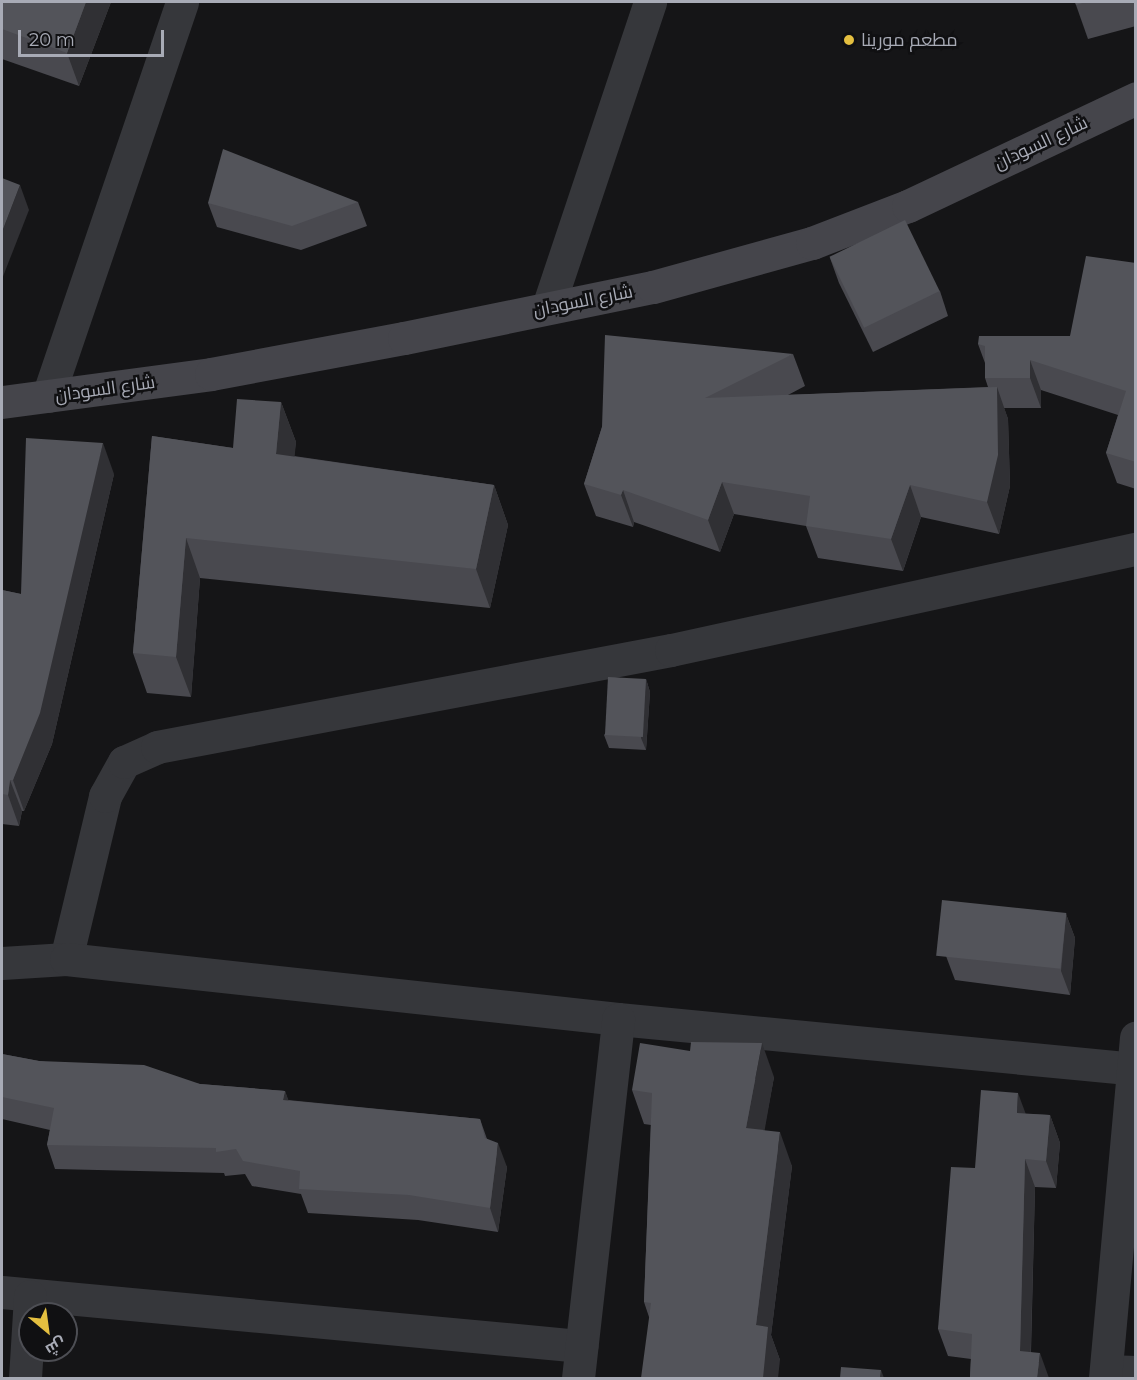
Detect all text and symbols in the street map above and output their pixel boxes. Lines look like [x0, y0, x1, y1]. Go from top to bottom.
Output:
scale bar [21, 18, 166, 56]
text: 20 m [29, 29, 75, 51]
place label: مطعم مورينا [861, 29, 958, 51]
marker: مطعم مورينا [842, 33, 856, 47]
street label: شارع السودان [991, 112, 1091, 174]
street label: شارع السودان [531, 281, 635, 321]
street label: شارع السودان [54, 371, 156, 407]
north arrow [18, 1302, 78, 1362]
text: ش [42, 1333, 70, 1360]

